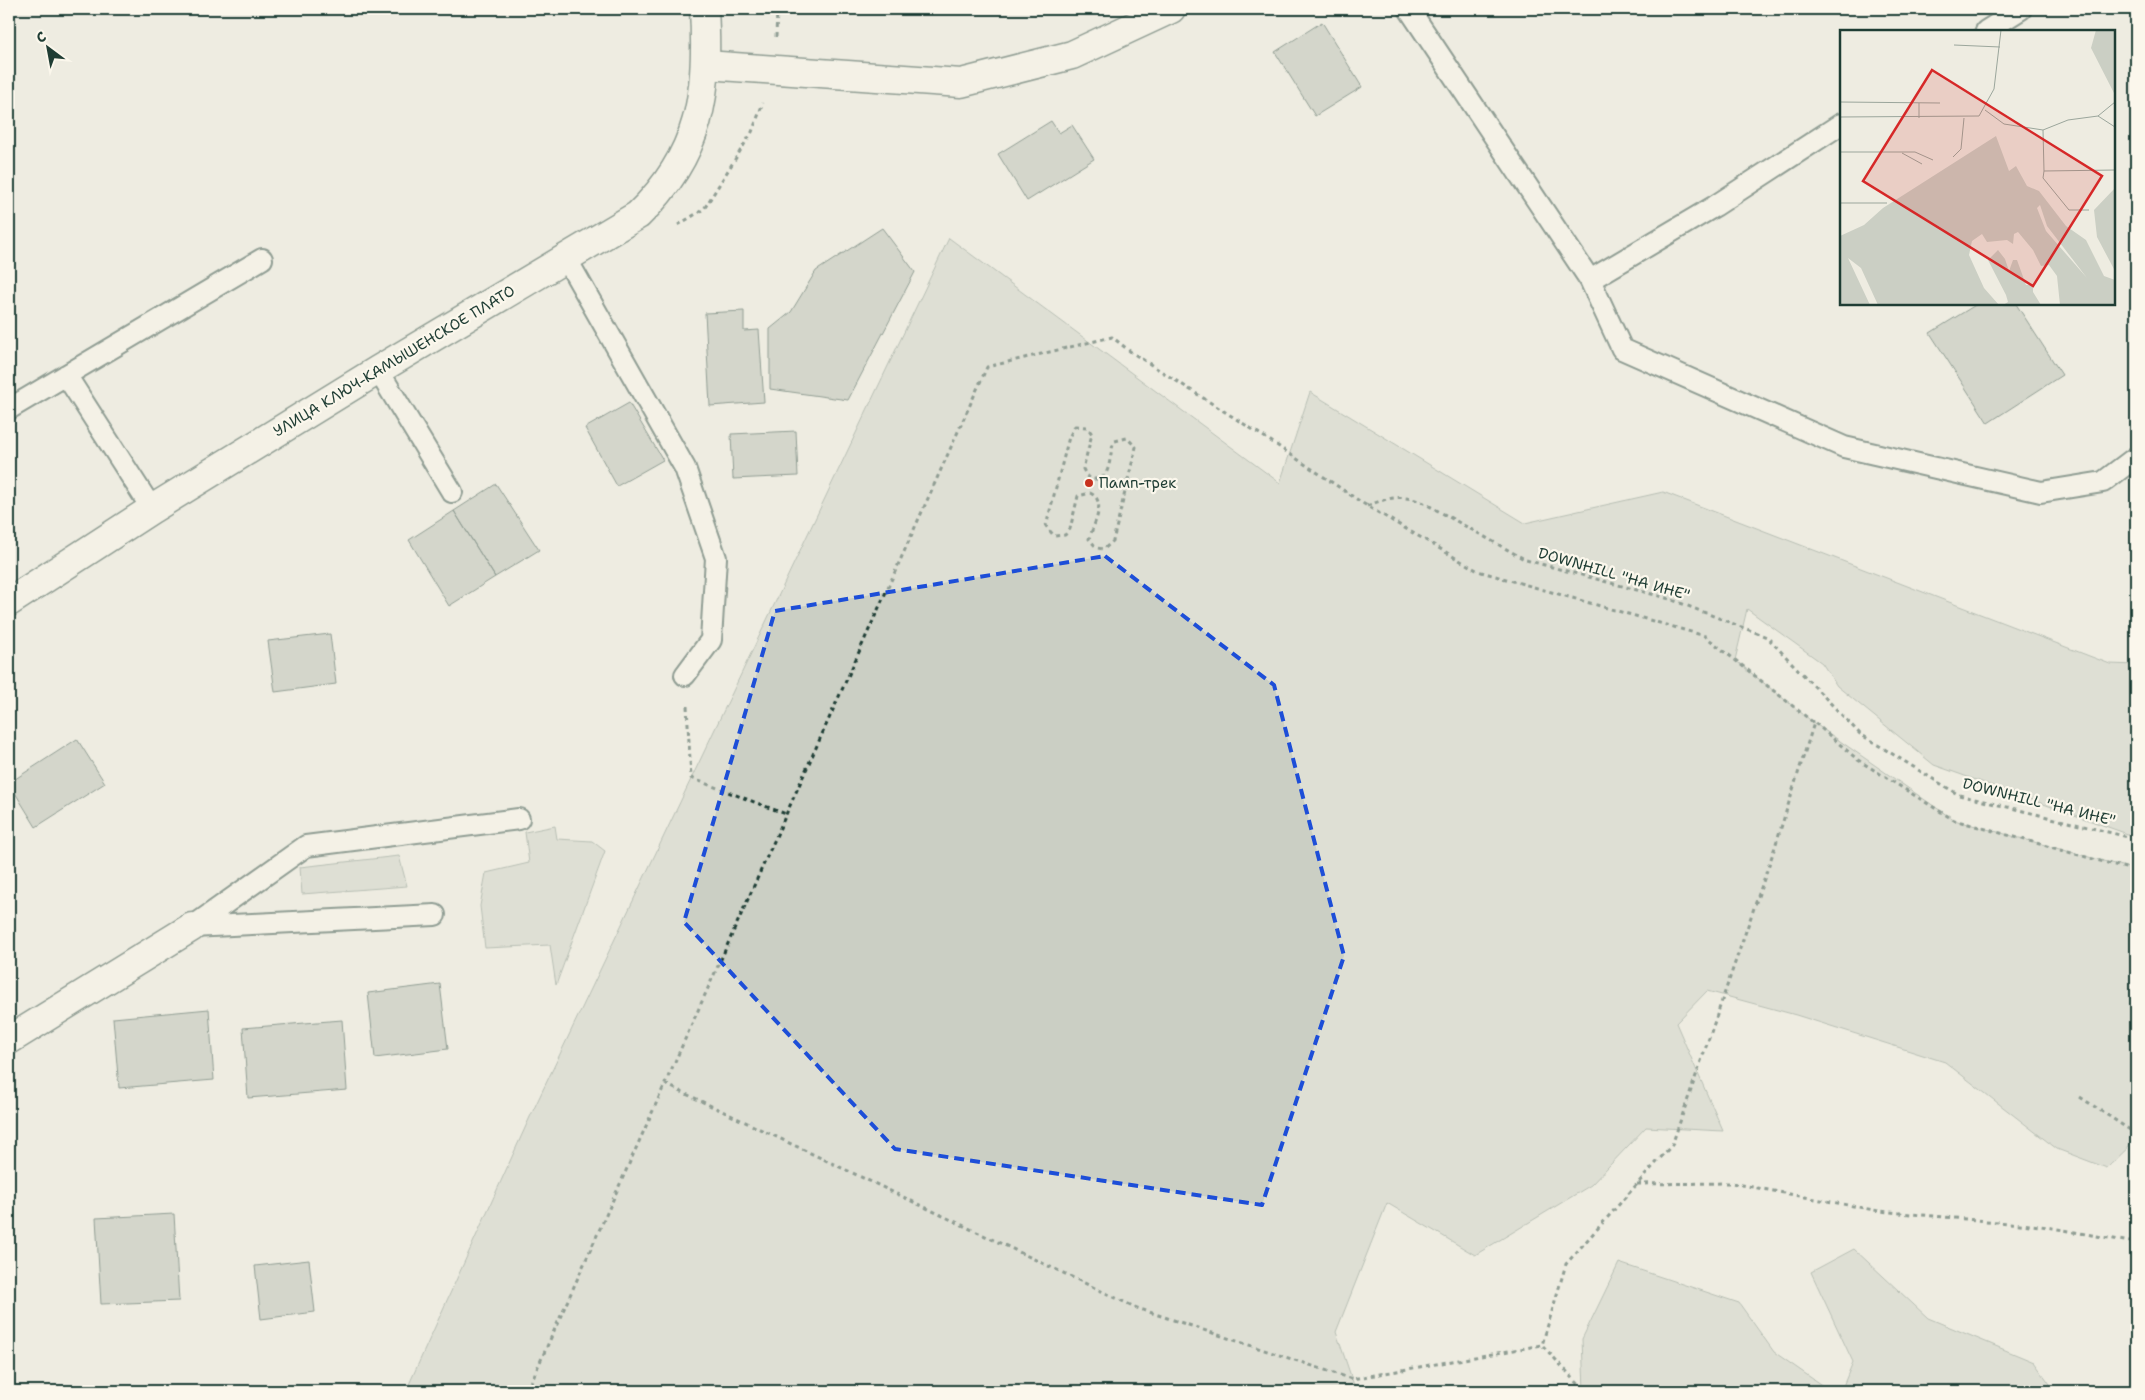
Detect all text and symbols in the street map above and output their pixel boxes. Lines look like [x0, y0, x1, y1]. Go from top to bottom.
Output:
north arrow [22, 22, 72, 72]
text: С [33, 27, 50, 47]
inset map [1840, 30, 2115, 305]
street label: УЛИЦА КЛЮЧ-КАМЫШЕНСКОЕ ПЛАТО [269, 281, 519, 441]
place label: Памп-трек [1099, 473, 1176, 493]
marker: Памп-трек [1083, 477, 1095, 489]
street label: DOWNHILL "НА ИНЕ" [1536, 543, 1692, 605]
street label: DOWNHILL "НА ИНЕ" [1960, 773, 2118, 831]

